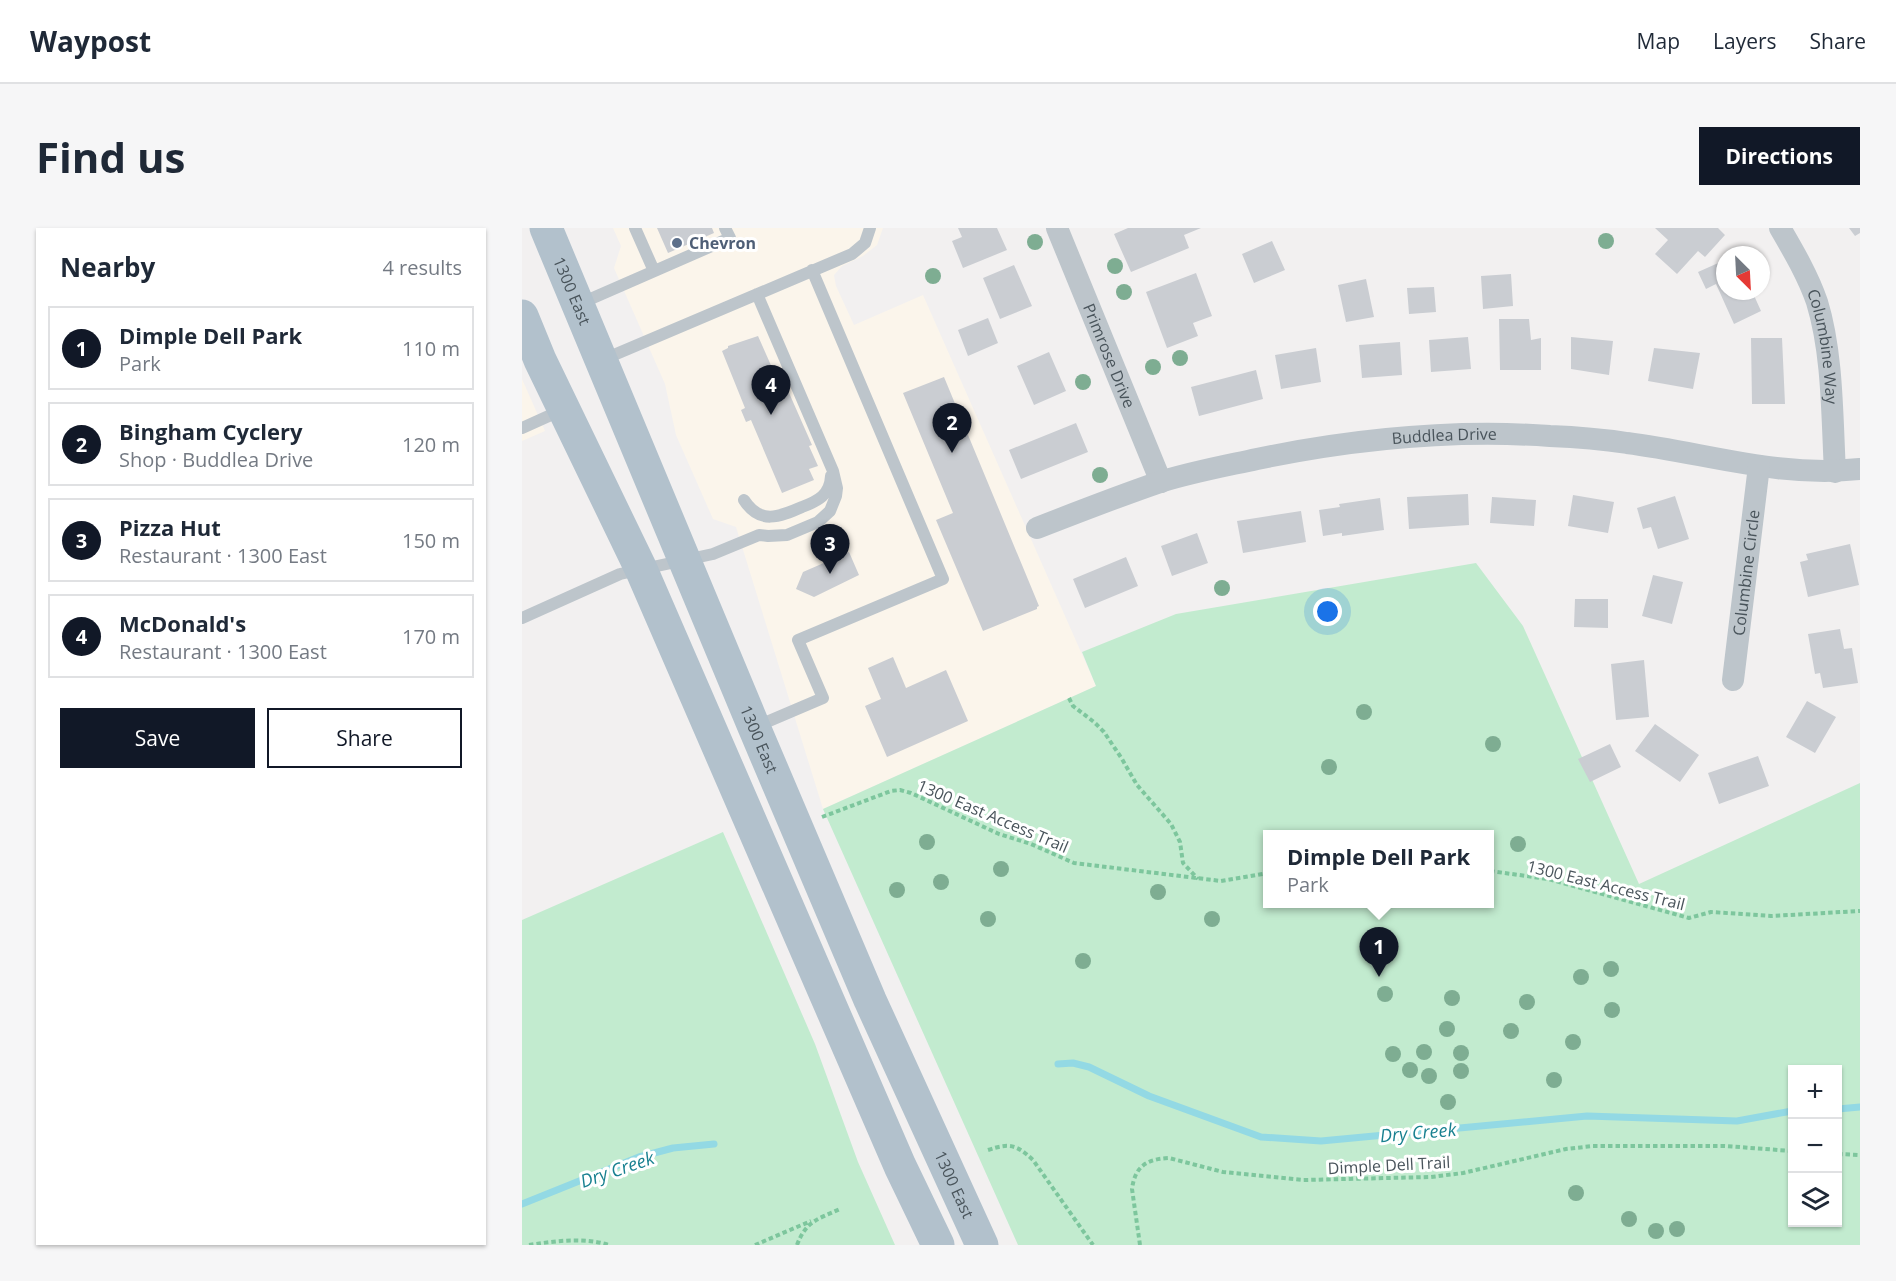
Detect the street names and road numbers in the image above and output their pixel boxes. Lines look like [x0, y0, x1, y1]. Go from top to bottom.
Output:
street label: 1300 East [548, 253, 596, 328]
street label: Columbine Way [1802, 286, 1843, 406]
street label: Primrose Drive [1078, 300, 1141, 411]
street label: Buddlea Drive [1391, 423, 1497, 449]
street label: Columbine Circle [1727, 509, 1765, 637]
street label: 1300 East [735, 702, 784, 777]
street label: 1300 East Access Trail [914, 774, 1072, 858]
street label: 1300 East Access Trail [1525, 855, 1687, 915]
street label: 1300 East [929, 1147, 979, 1222]
street label: Dimple Dell Trail [1327, 1151, 1451, 1179]

